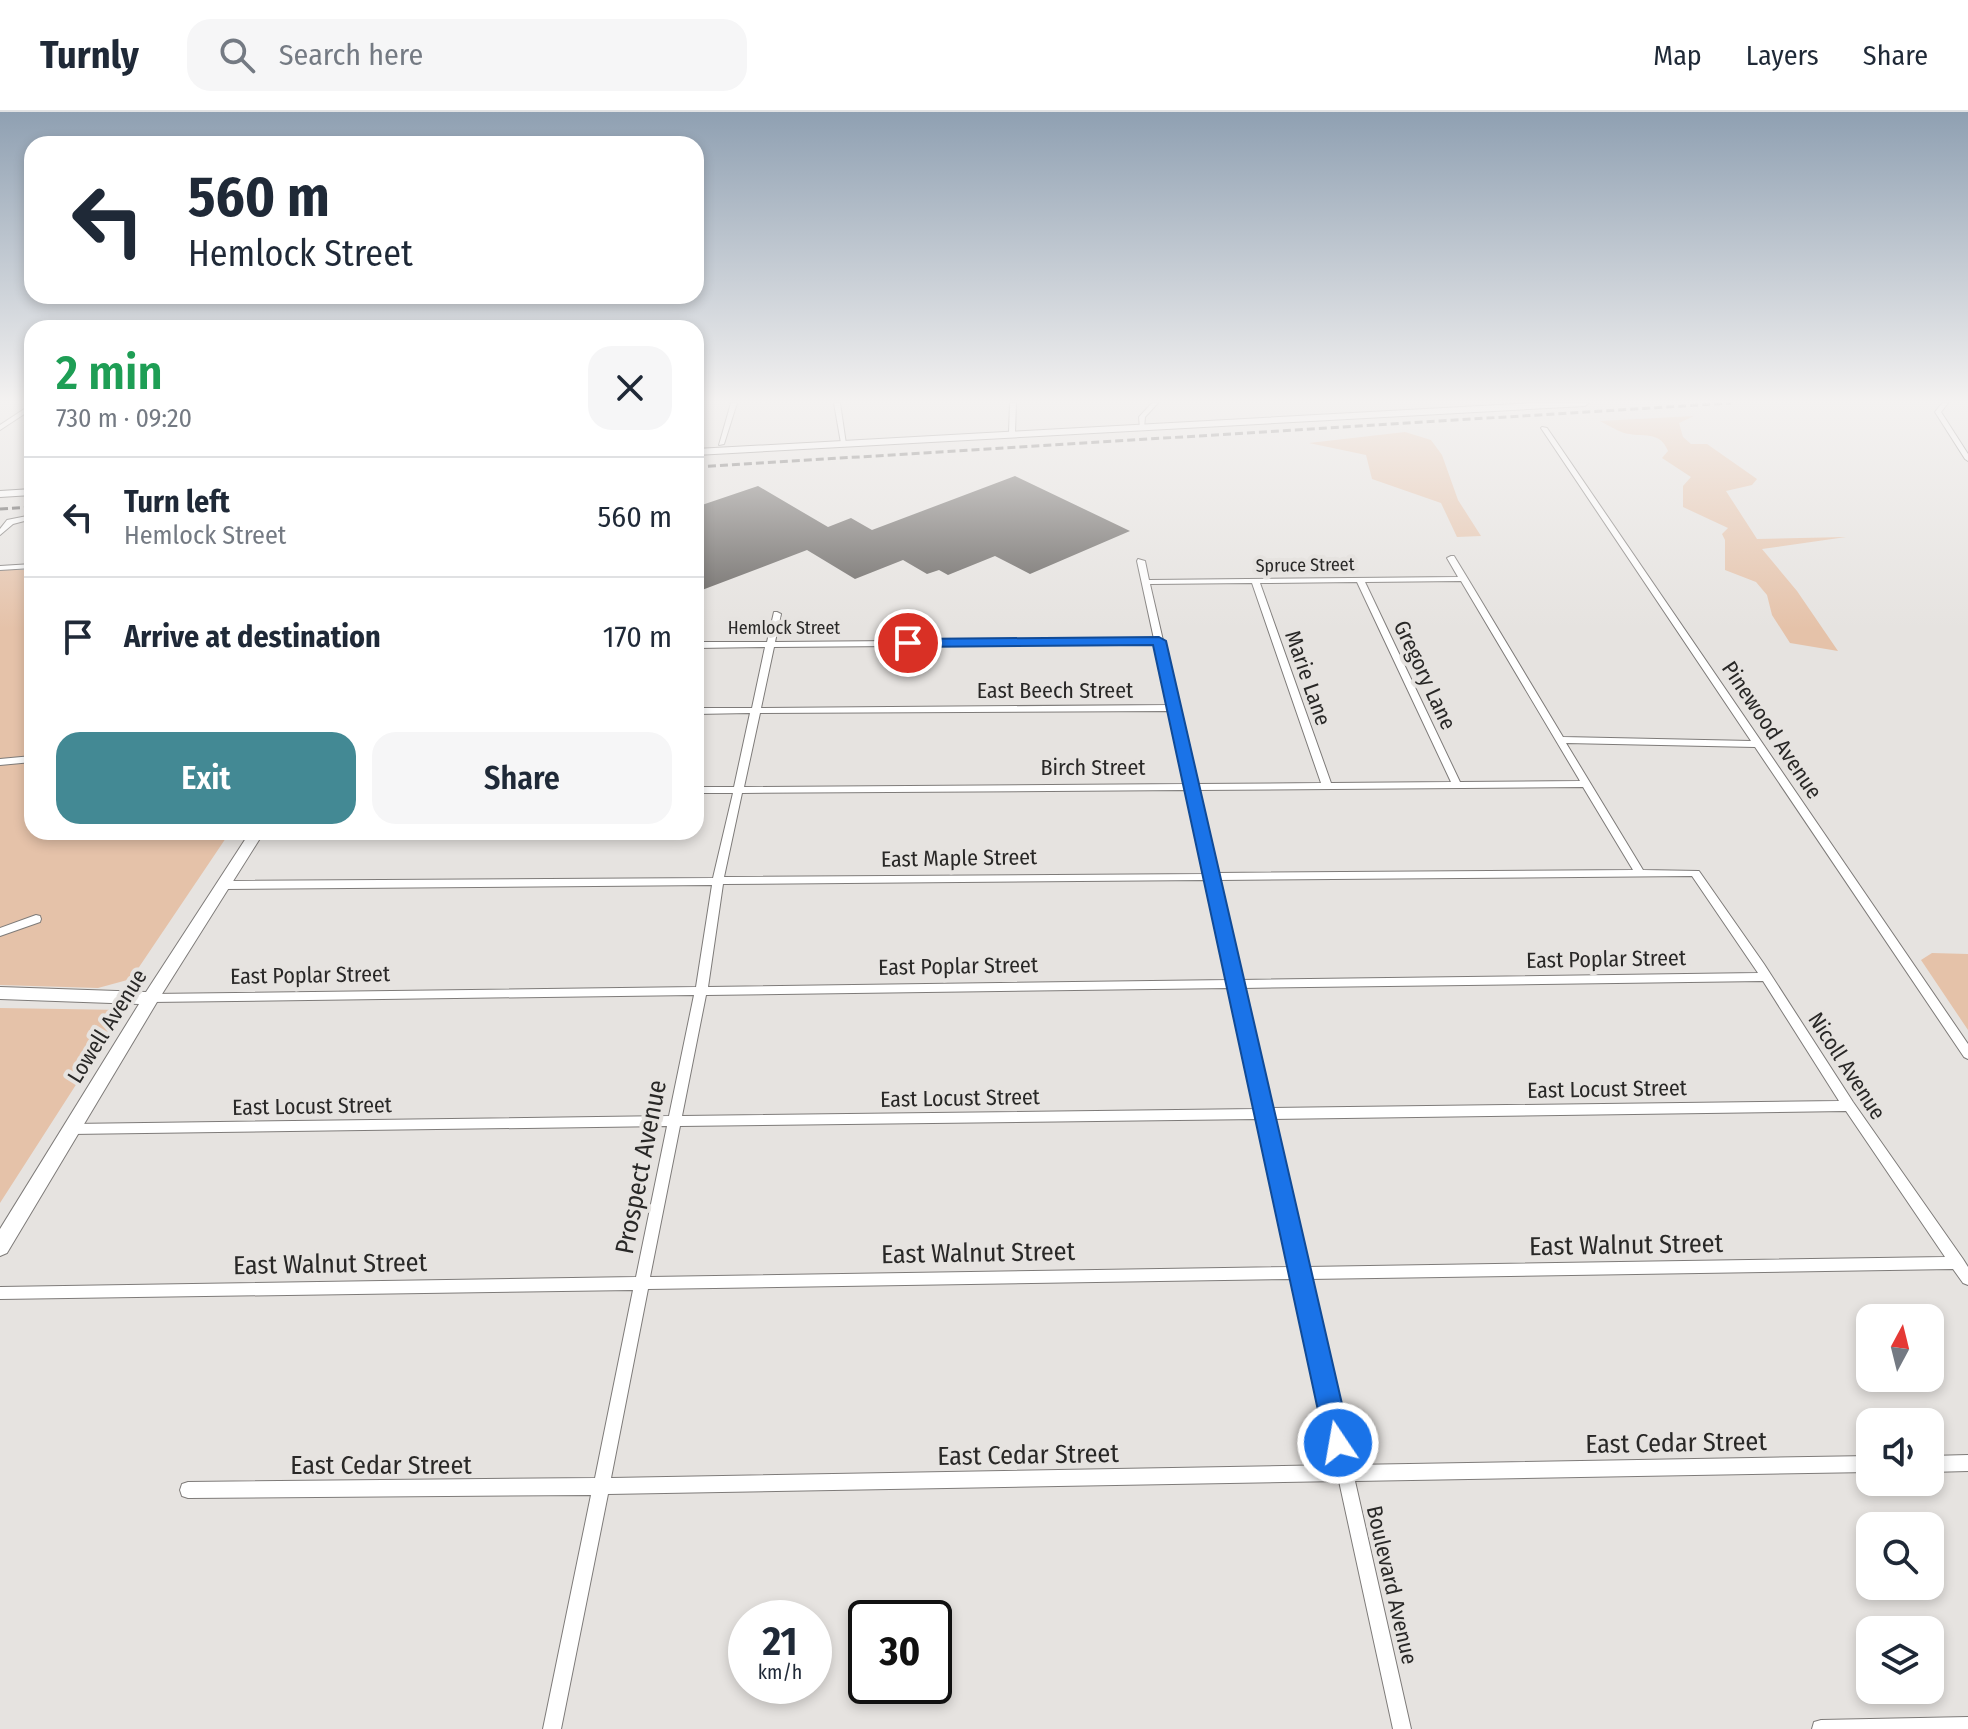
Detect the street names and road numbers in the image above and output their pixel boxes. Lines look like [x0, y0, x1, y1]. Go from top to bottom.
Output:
street label: Spruce Street [1255, 553, 1355, 577]
street label: Gregory Lane [1388, 616, 1462, 734]
street label: Hemlock Street [728, 617, 840, 639]
street label: Marie Lane [1279, 627, 1337, 729]
street label: Pinewood Avenue [1716, 656, 1828, 804]
street label: East Beech Street [977, 677, 1134, 704]
street label: Birch Street [1041, 754, 1146, 781]
street label: East Maple Street [881, 843, 1038, 873]
street label: East Poplar Street [1526, 944, 1687, 974]
street label: East Poplar Street [878, 951, 1039, 981]
street label: East Poplar Street [230, 960, 391, 990]
street label: Lowell Avenue [61, 964, 153, 1088]
street label: Nicoll Avenue [1802, 1007, 1892, 1125]
street label: East Locust Street [1527, 1074, 1688, 1104]
street label: Prospect Avenue [609, 1077, 673, 1257]
street label: East Locust Street [880, 1083, 1041, 1113]
street label: East Locust Street [232, 1091, 393, 1121]
street label: East Walnut Street [1529, 1228, 1724, 1262]
street label: East Walnut Street [881, 1236, 1076, 1270]
street label: East Walnut Street [233, 1247, 428, 1281]
street label: East Cedar Street [1585, 1426, 1767, 1460]
street label: East Cedar Street [937, 1438, 1119, 1472]
street label: East Cedar Street [290, 1450, 472, 1481]
street label: Boulevard Avenue [1361, 1503, 1423, 1667]

